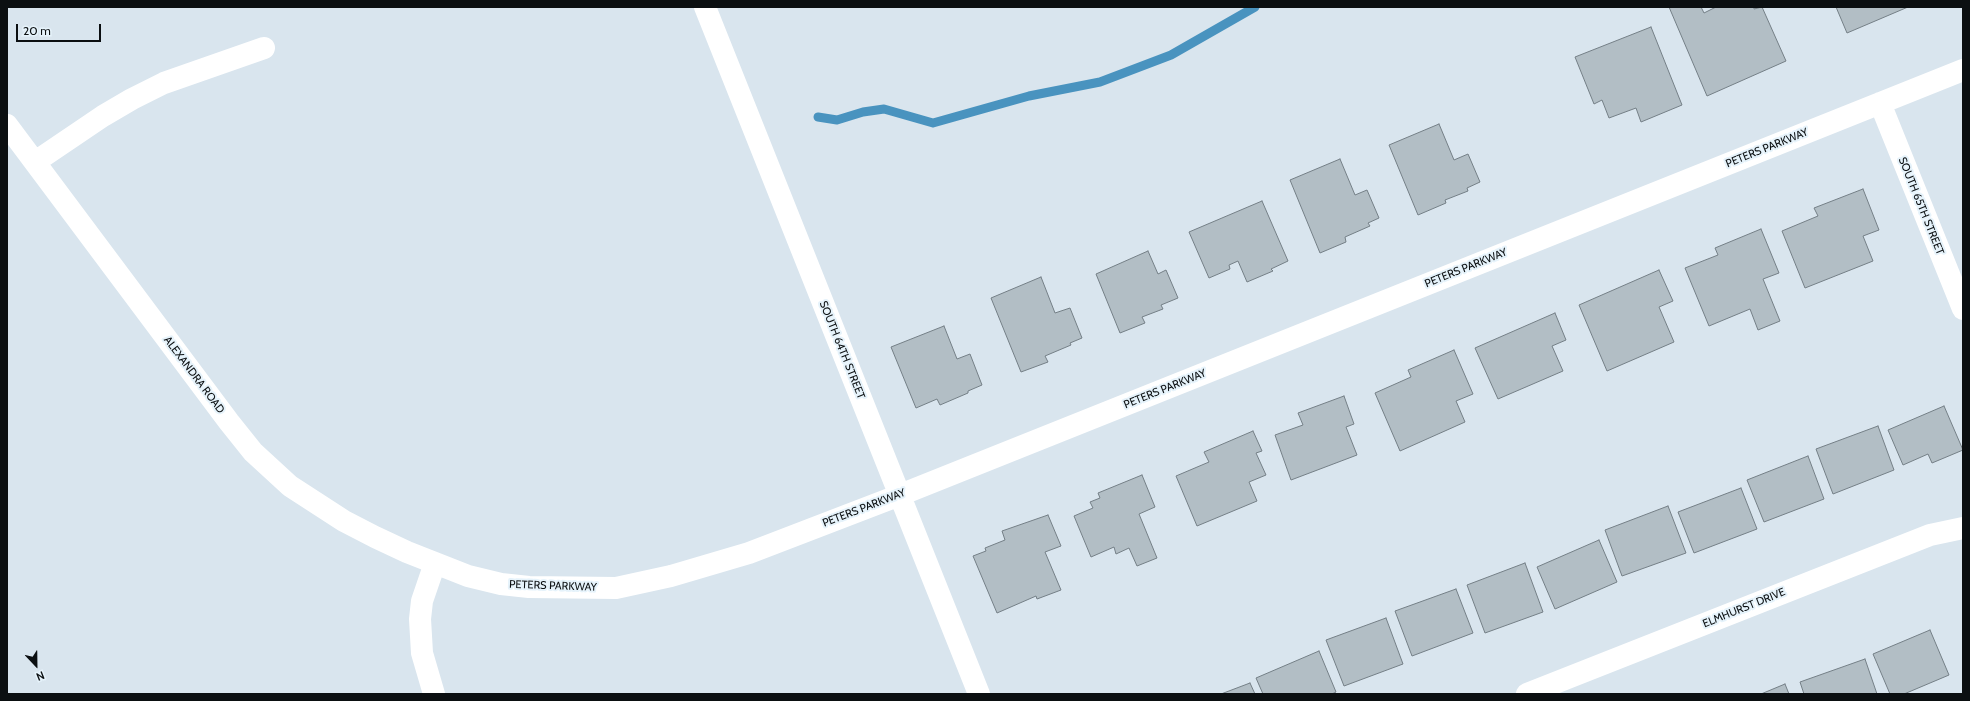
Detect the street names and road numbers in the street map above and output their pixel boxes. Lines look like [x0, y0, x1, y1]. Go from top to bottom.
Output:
street label: PETERS PARKWAY [1724, 125, 1810, 171]
street label: SOUTH 65TH STREET [1895, 155, 1947, 257]
street label: PETERS PARKWAY [1423, 245, 1509, 291]
street label: SOUTH 64TH STREET [816, 299, 868, 401]
street label: ALEXANDRA ROAD [161, 334, 227, 416]
street label: PETERS PARKWAY [1122, 366, 1208, 412]
street label: PETERS PARKWAY [821, 486, 907, 530]
street label: PETERS PARKWAY [509, 578, 597, 594]
street label: ELMHURST DRIVE [1701, 585, 1787, 631]

